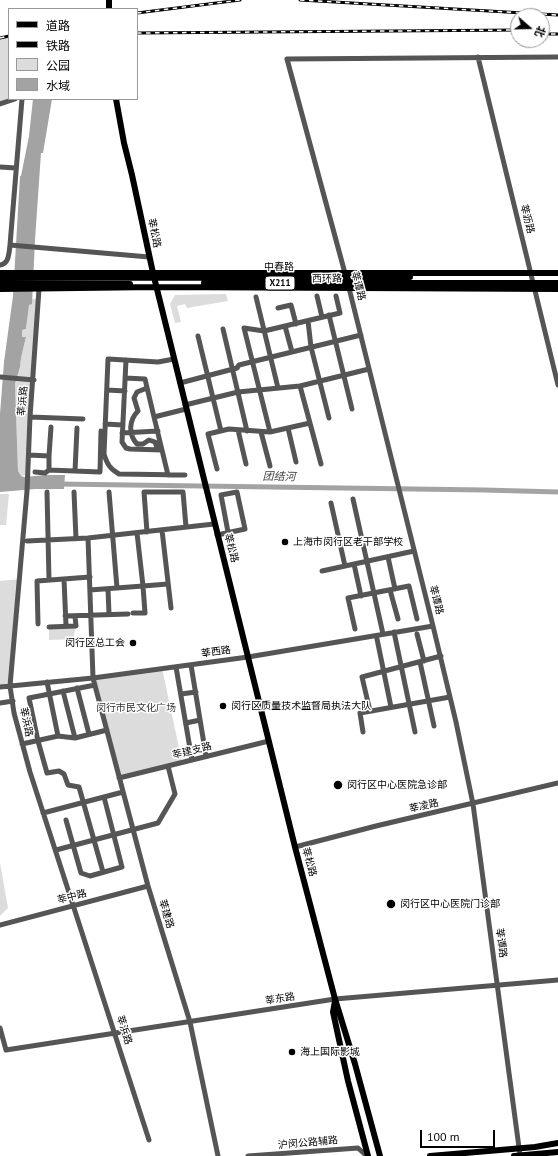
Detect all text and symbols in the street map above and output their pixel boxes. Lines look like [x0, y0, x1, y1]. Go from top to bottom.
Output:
legend [8, 8, 138, 100]
north arrow [510, 8, 550, 48]
text: 道路 [46, 18, 70, 33]
text: 北 [532, 24, 549, 39]
text: 铁路 [46, 38, 70, 53]
text: 公园 [46, 58, 70, 73]
text: 水域 [46, 78, 70, 93]
street label: 莘沥路 [518, 203, 536, 235]
street label: 莘松路 [145, 217, 163, 249]
street label: 中春路 [264, 261, 294, 273]
street label: 莘谭路 [349, 270, 367, 302]
street label: 西环路 [312, 273, 342, 285]
road number: X211 [265, 276, 295, 290]
street label: 莘浜路 [16, 386, 30, 416]
water label: 团结河 [262, 470, 296, 484]
street label: 莘松路 [222, 532, 240, 564]
place label: 上海市闵行区老干部学校 [293, 536, 403, 548]
marker: 上海市闵行区老干部学校 [280, 537, 290, 547]
street label: 莘谭路 [427, 584, 445, 616]
place label: 闵行区总工会 [65, 637, 125, 649]
marker: 闵行区总工会 [128, 638, 138, 648]
street label: 莘西路 [200, 644, 232, 660]
place label: 闵行区质量技术监督局执法大队 [231, 700, 371, 712]
marker: 闵行区质量技术监督局执法大队 [218, 701, 228, 711]
park label: 闵行市民文化广场 [96, 702, 176, 714]
street label: 莘浜路 [17, 706, 35, 738]
street label: 莘建支路 [171, 740, 213, 762]
marker: 闵行区中心医院急诊部 [332, 779, 344, 791]
place label: 闵行区中心医院急诊部 [347, 779, 447, 791]
street label: 莘凌路 [408, 797, 440, 815]
street label: 莘松路 [299, 846, 319, 878]
street label: 莘中路 [56, 888, 88, 906]
street label: 莘建路 [156, 898, 176, 930]
marker: 闵行区中心医院门诊部 [385, 898, 397, 910]
place label: 闵行区中心医院门诊部 [400, 898, 500, 910]
street label: 莘谭路 [493, 927, 509, 959]
street label: 莘东路 [264, 991, 296, 1007]
street label: 莘浜路 [114, 1014, 134, 1046]
place label: 海上国际影城 [300, 1046, 360, 1058]
marker: 海上国际影城 [287, 1047, 297, 1057]
scale bar [422, 1122, 497, 1148]
text: 100 m [427, 1129, 460, 1144]
street label: 沪闵公路辅路 [278, 1134, 338, 1152]

